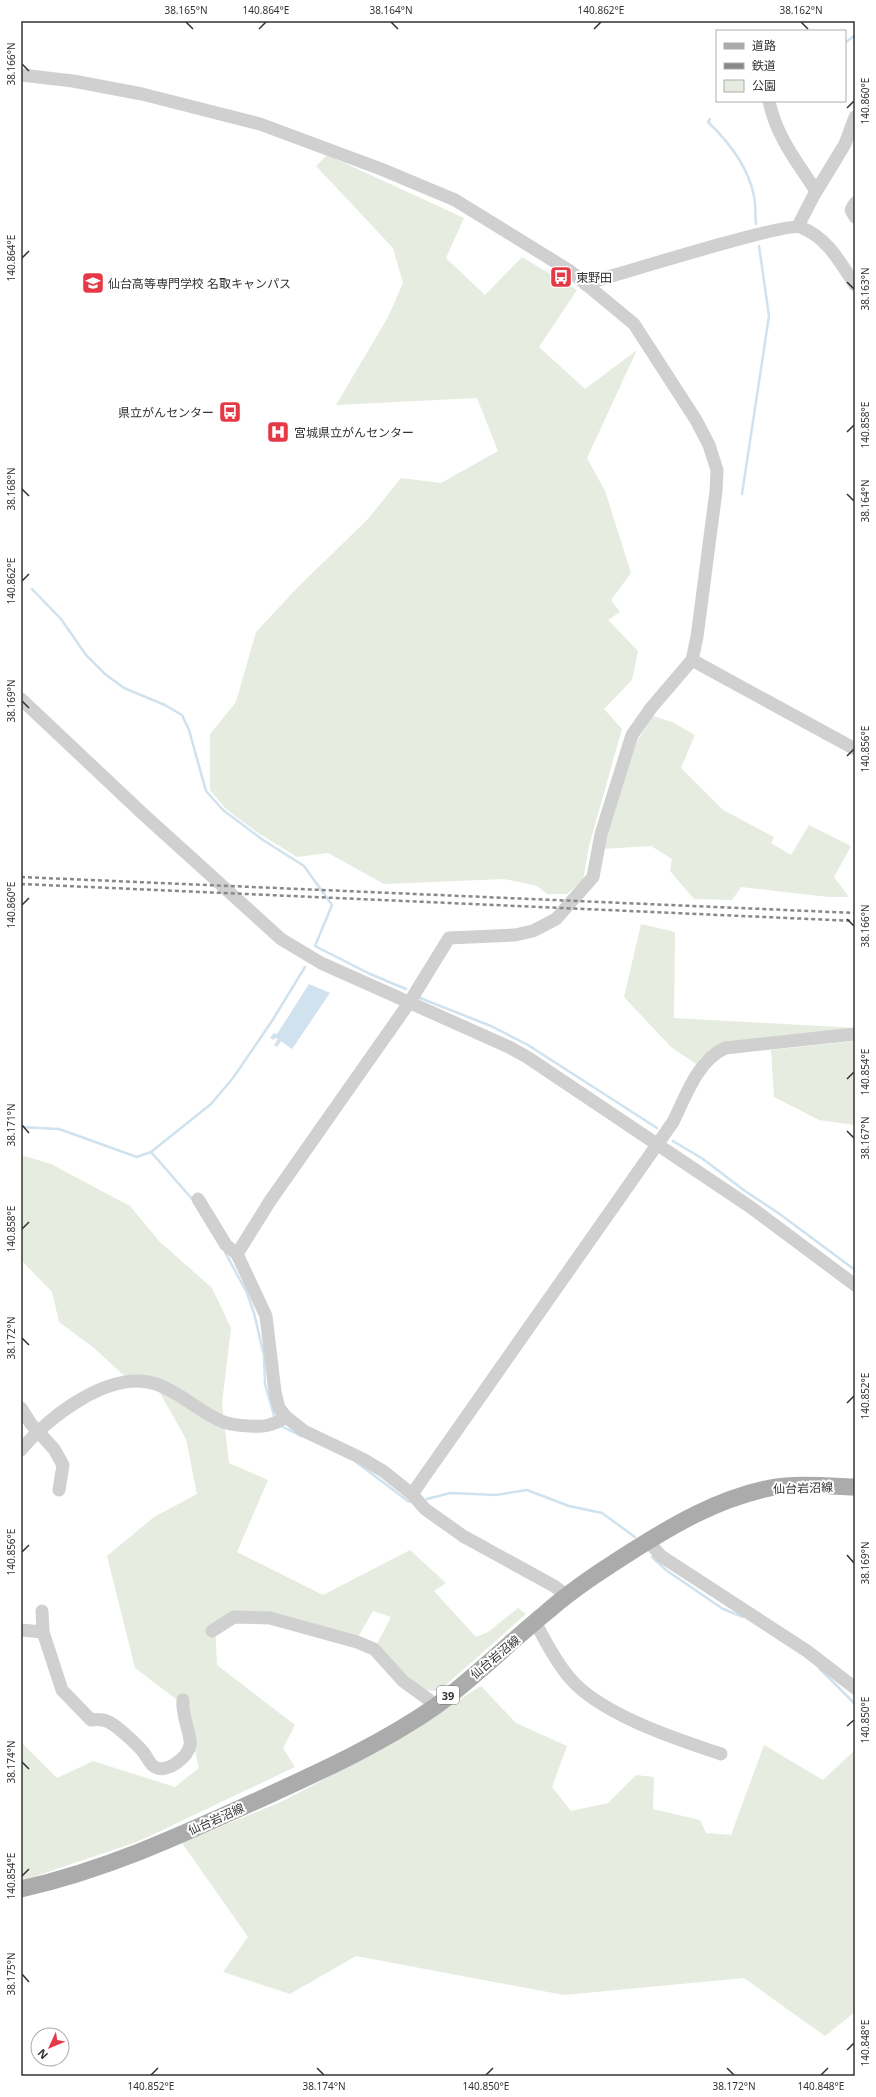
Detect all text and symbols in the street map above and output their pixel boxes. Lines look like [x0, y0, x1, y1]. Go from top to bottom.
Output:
text: 38.165°N [164, 3, 208, 17]
text: 140.864°E [243, 3, 289, 17]
text: 38.164°N [369, 3, 413, 17]
text: 140.862°E [578, 3, 624, 17]
text: 38.162°N [779, 3, 823, 17]
legend [716, 30, 846, 102]
text: 道路 [752, 37, 776, 54]
text: 38.166°N [4, 42, 18, 86]
text: 鉄道 [752, 57, 776, 74]
text: 公園 [752, 77, 776, 94]
text: 140.860°E [858, 78, 872, 124]
text: 140.864°E [4, 235, 18, 281]
bus stop icon: 東野田 [548, 264, 574, 290]
text: 38.163°N [858, 267, 872, 311]
place label: 東野田 [576, 269, 612, 286]
school or university icon: 仙台高等専門学校 名取キャンパス [80, 270, 106, 296]
place label: 仙台高等専門学校 名取キャンパス [108, 275, 291, 292]
bus stop icon: 県立がんセンター [217, 399, 243, 425]
text: 140.858°E [858, 402, 872, 448]
place label: 県立がんセンター [118, 404, 214, 421]
hospital icon: 宮城県立がんセンター [265, 419, 291, 445]
place label: 宮城県立がんセンター [294, 424, 414, 441]
text: 38.168°N [4, 467, 18, 511]
text: 38.164°N [858, 479, 872, 523]
text: 140.862°E [4, 558, 18, 604]
text: 38.169°N [4, 679, 18, 723]
text: 140.856°E [858, 726, 872, 772]
text: 140.860°E [4, 882, 18, 928]
text: 38.166°N [858, 904, 872, 948]
text: 140.854°E [858, 1049, 872, 1095]
text: 38.171°N [4, 1103, 18, 1147]
text: 38.167°N [858, 1116, 872, 1160]
text: 140.858°E [4, 1206, 18, 1252]
text: 38.172°N [4, 1316, 18, 1360]
text: 140.852°E [858, 1373, 872, 1419]
street label: 仙台岩沼線 [773, 1478, 833, 1498]
text: 140.856°E [4, 1529, 18, 1575]
text: 38.169°N [858, 1541, 872, 1585]
street label: 仙台岩沼線 [467, 1631, 523, 1683]
road number: 39 [437, 1686, 459, 1704]
text: 140.850°E [858, 1697, 872, 1743]
text: 38.174°N [4, 1740, 18, 1784]
street label: 仙台岩沼線 [185, 1799, 247, 1839]
text: 140.854°E [4, 1853, 18, 1899]
text: 38.175°N [4, 1952, 18, 1996]
text: 140.848°E [858, 2020, 872, 2066]
north arrow [30, 2027, 70, 2067]
text: N [34, 2046, 51, 2063]
text: 140.852°E [128, 2079, 174, 2093]
text: 38.174°N [302, 2079, 346, 2093]
text: 140.850°E [463, 2079, 509, 2093]
text: 38.172°N [712, 2079, 756, 2093]
text: 140.848°E [798, 2079, 844, 2093]

